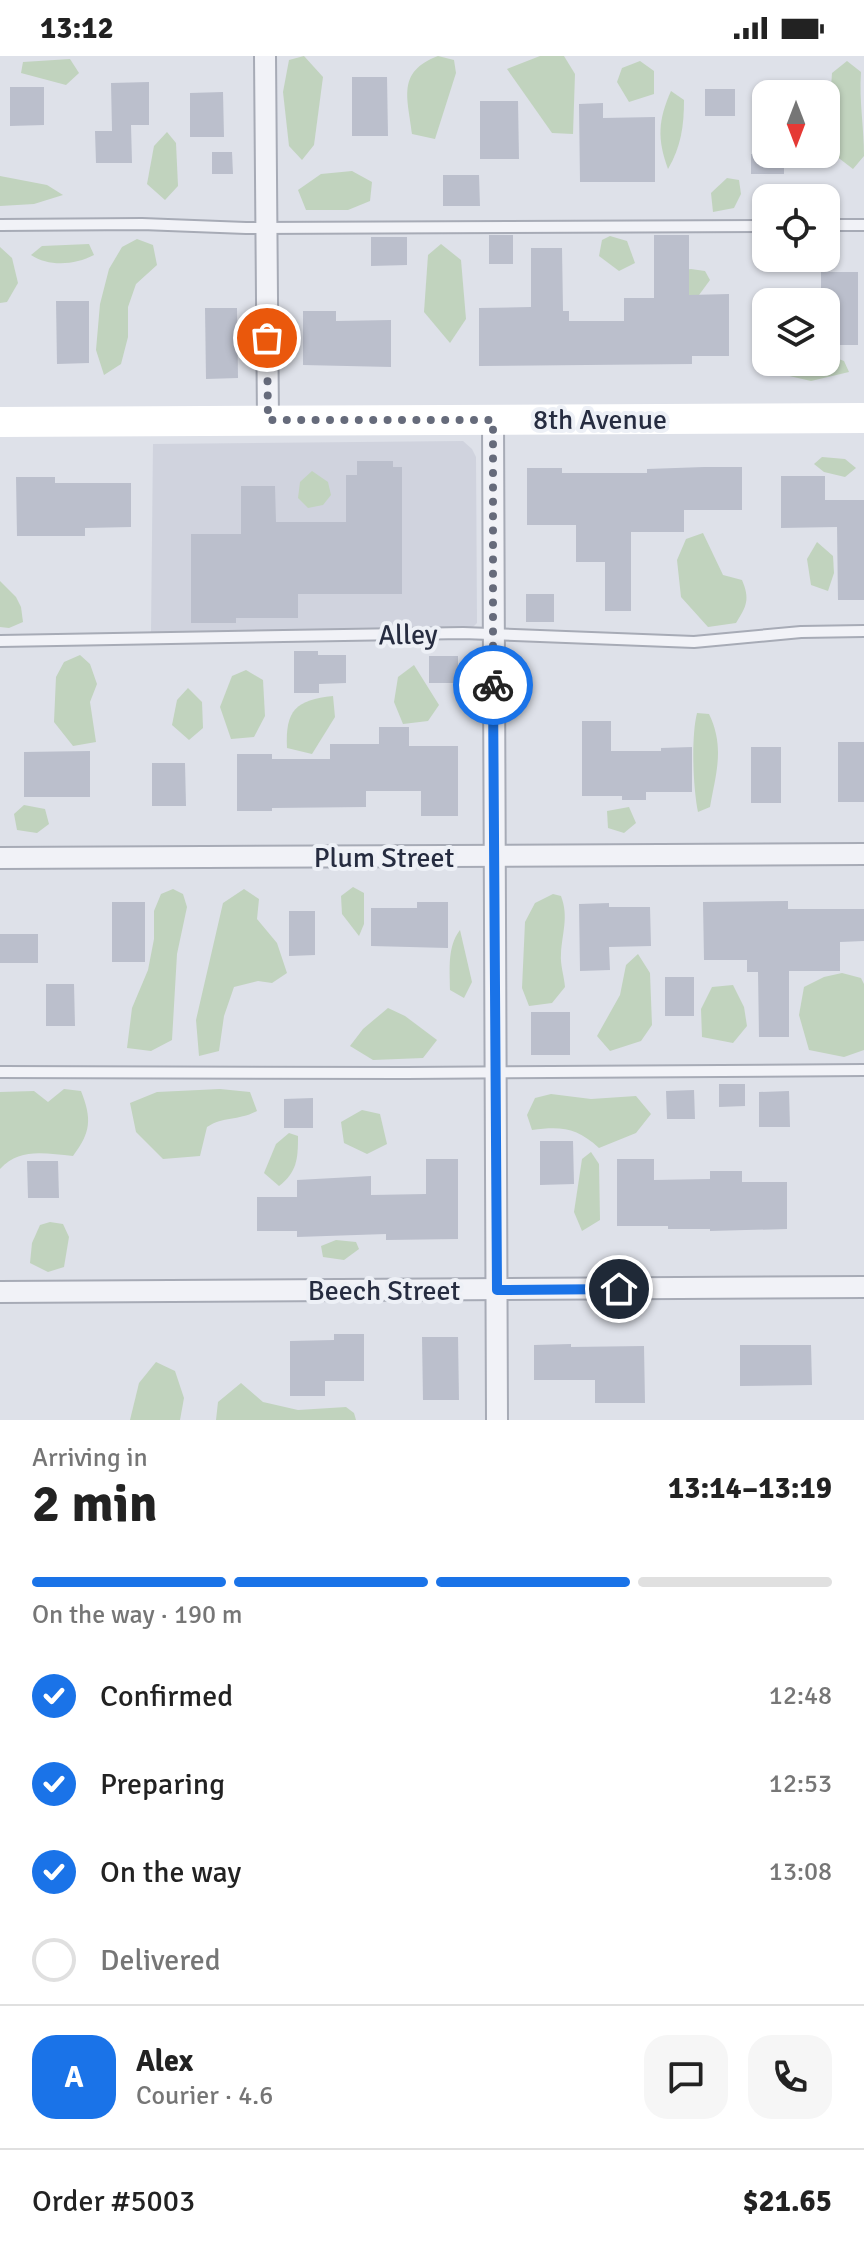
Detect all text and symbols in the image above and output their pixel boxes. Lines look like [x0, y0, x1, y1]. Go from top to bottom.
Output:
text: 13:12 [40, 10, 114, 47]
north arrow [752, 80, 840, 168]
map controls [752, 80, 840, 376]
button: locate [752, 184, 840, 272]
button: layers [752, 288, 840, 376]
pin [233, 304, 301, 372]
icon: bag [245, 316, 289, 360]
street label: 8th Avenue [533, 403, 667, 437]
street label: Alley [378, 617, 438, 653]
courier [453, 645, 533, 725]
icon: bike [471, 663, 515, 707]
street label: Plum Street [314, 841, 454, 875]
pin [585, 1255, 653, 1323]
icon: home [597, 1267, 641, 1311]
street label: Beech Street [308, 1274, 460, 1308]
text: Arriving in [32, 1442, 148, 1474]
text: 13:14–13:19 [668, 1470, 832, 1507]
text: 2 min [32, 1472, 158, 1536]
text: On the way · 190 m [32, 1599, 242, 1631]
icon: check [32, 1674, 76, 1718]
text: Confirmed [100, 1678, 233, 1715]
text: 12:48 [769, 1680, 832, 1712]
icon: check [32, 1762, 76, 1806]
text: Preparing [100, 1766, 225, 1803]
text: 12:53 [769, 1768, 832, 1800]
icon: check [32, 1850, 76, 1894]
text: On the way [100, 1854, 241, 1891]
text: 13:08 [769, 1856, 832, 1888]
text: Delivered [100, 1942, 221, 1979]
button: chat [644, 2035, 728, 2119]
button: phone [748, 2035, 832, 2119]
text: Alex [136, 2043, 193, 2080]
text: A [64, 2059, 84, 2096]
text: Courier · 4.6 [136, 2080, 273, 2112]
text: Order #5003 [32, 2183, 195, 2220]
text: $21.65 [742, 2183, 832, 2220]

